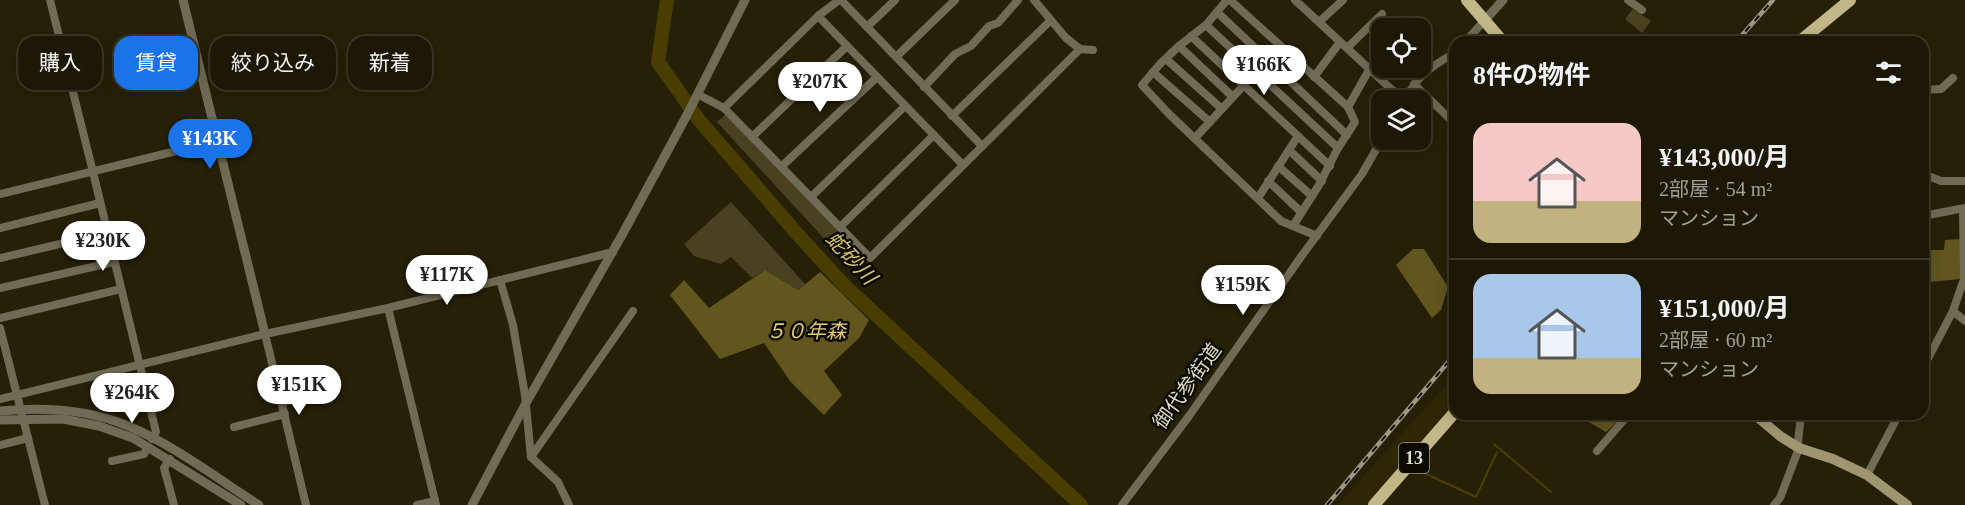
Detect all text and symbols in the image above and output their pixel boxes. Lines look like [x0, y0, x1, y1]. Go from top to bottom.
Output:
map controls [1371, 18, 1431, 150]
button: locate [1371, 18, 1431, 78]
chip: 購入 [18, 36, 102, 90]
chip: 賃貸 [114, 36, 198, 90]
chip: 絞り込み [210, 36, 336, 90]
chip: 新着 [348, 36, 432, 90]
pin: ¥166K [1222, 45, 1306, 96]
text: ¥166K [1236, 53, 1292, 75]
icon: filters [1872, 56, 1905, 89]
text: 8件の物件 [1473, 61, 1590, 90]
pin: ¥207K [778, 62, 862, 113]
text: ¥207K [792, 70, 848, 92]
button: layers [1371, 90, 1431, 150]
pin: ¥143K [168, 119, 252, 170]
text: ¥143K [182, 127, 238, 149]
text: ¥143,000/月 [1659, 143, 1790, 172]
icon: home [1521, 147, 1593, 219]
text: 2部屋 · 54 m² [1659, 178, 1772, 200]
text: マンション [1659, 207, 1759, 229]
pin: ¥230K [61, 221, 145, 272]
water label: 蛇砂川 [821, 227, 883, 291]
text: ¥230K [75, 229, 131, 251]
pin: ¥117K [405, 255, 489, 306]
text: ¥117K [420, 263, 474, 285]
pin: ¥159K [1201, 265, 1285, 316]
text: ¥159K [1215, 273, 1271, 295]
text: ¥151,000/月 [1659, 294, 1790, 323]
icon: home [1521, 298, 1593, 370]
park label: ５０年森 [766, 320, 848, 342]
text: 2部屋 · 60 m² [1659, 329, 1772, 351]
street label: 御代参街道 [1149, 339, 1225, 433]
text: マンション [1659, 358, 1759, 380]
pin: ¥151K [257, 365, 341, 416]
pin: ¥264K [90, 373, 174, 424]
text: ¥151K [271, 373, 327, 395]
text: ¥264K [104, 381, 160, 403]
road number: 13 [1399, 443, 1429, 473]

